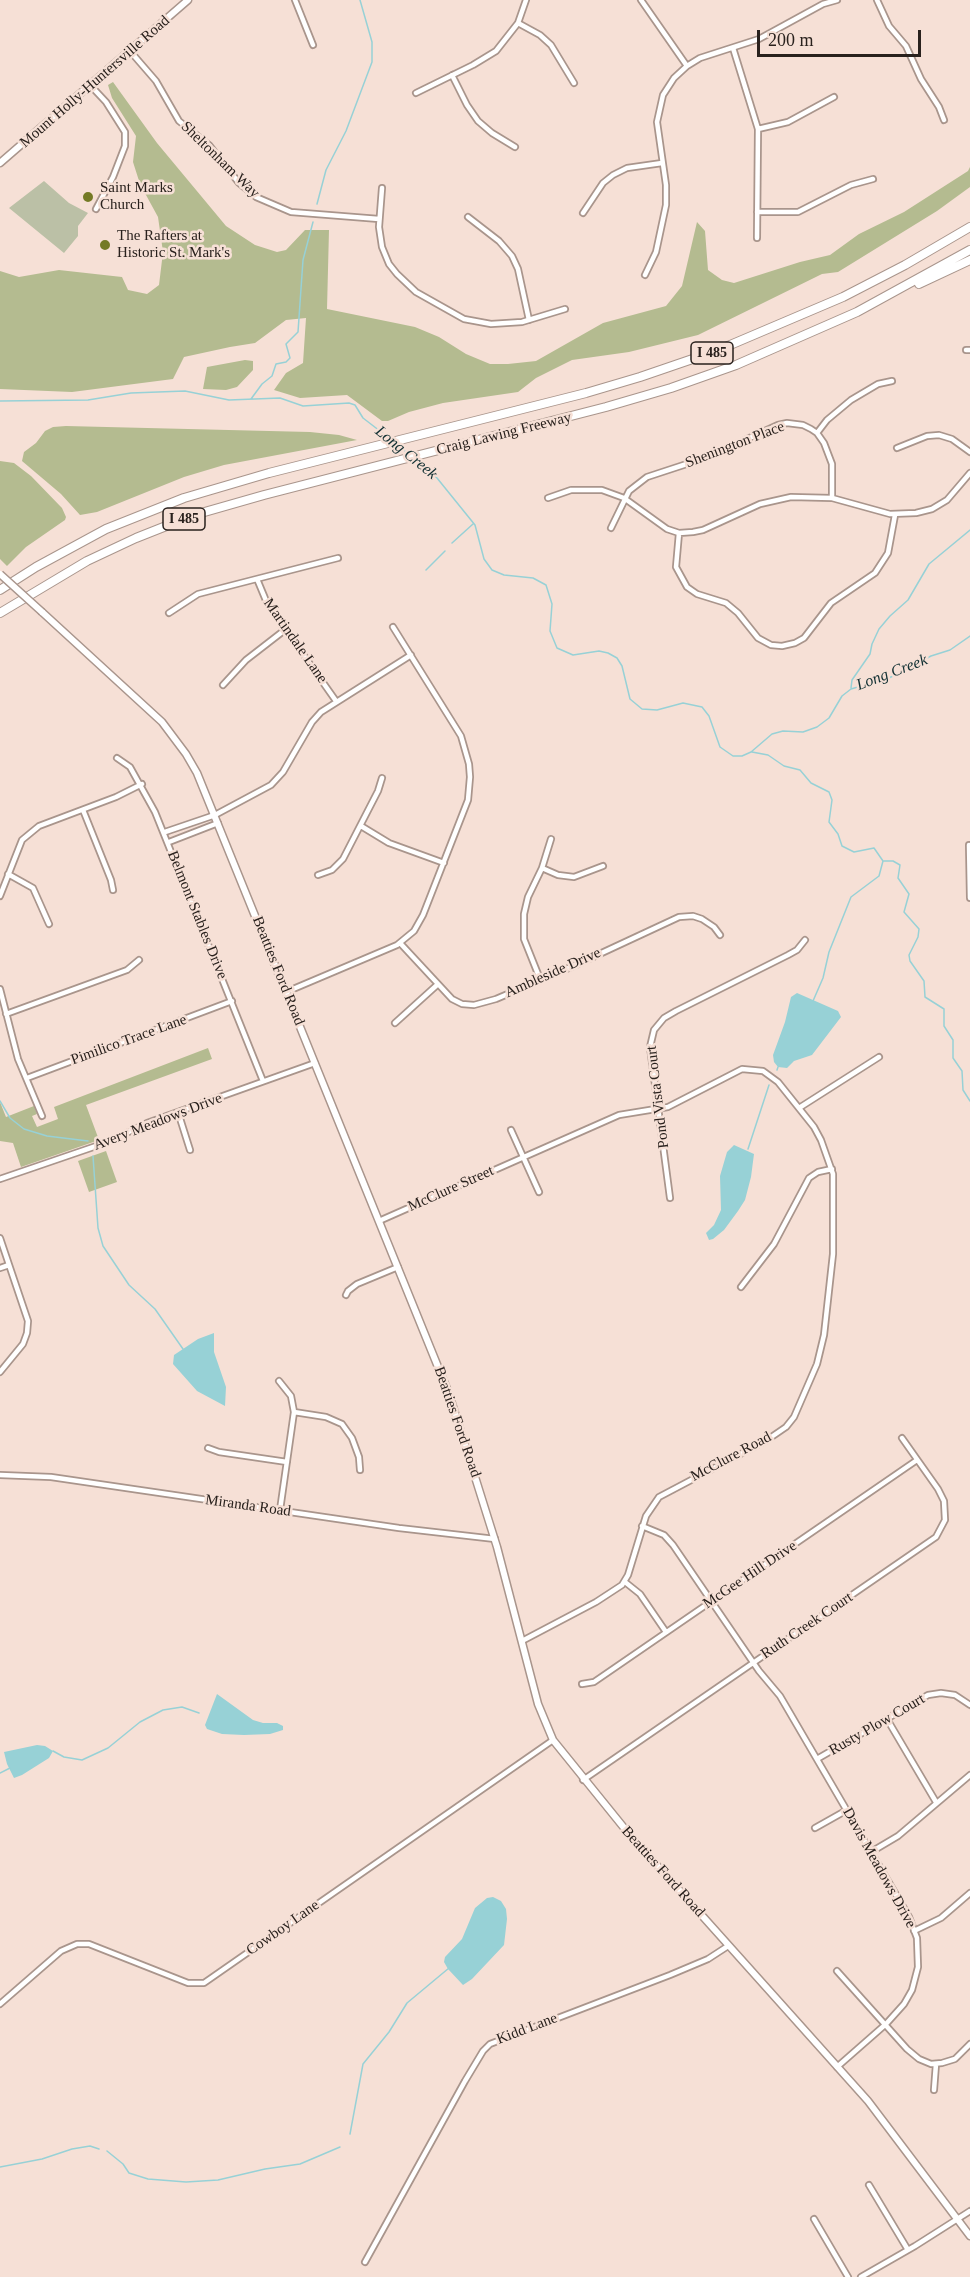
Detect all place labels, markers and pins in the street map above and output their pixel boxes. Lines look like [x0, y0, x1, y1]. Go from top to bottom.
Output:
place label: Saint Marks Church [100, 179, 173, 214]
marker: Saint Marks Church [81, 190, 95, 204]
place label: The Rafters at Historic St. Mark's [117, 227, 230, 262]
marker: The Rafters at Historic St. Mark's [98, 238, 112, 252]

